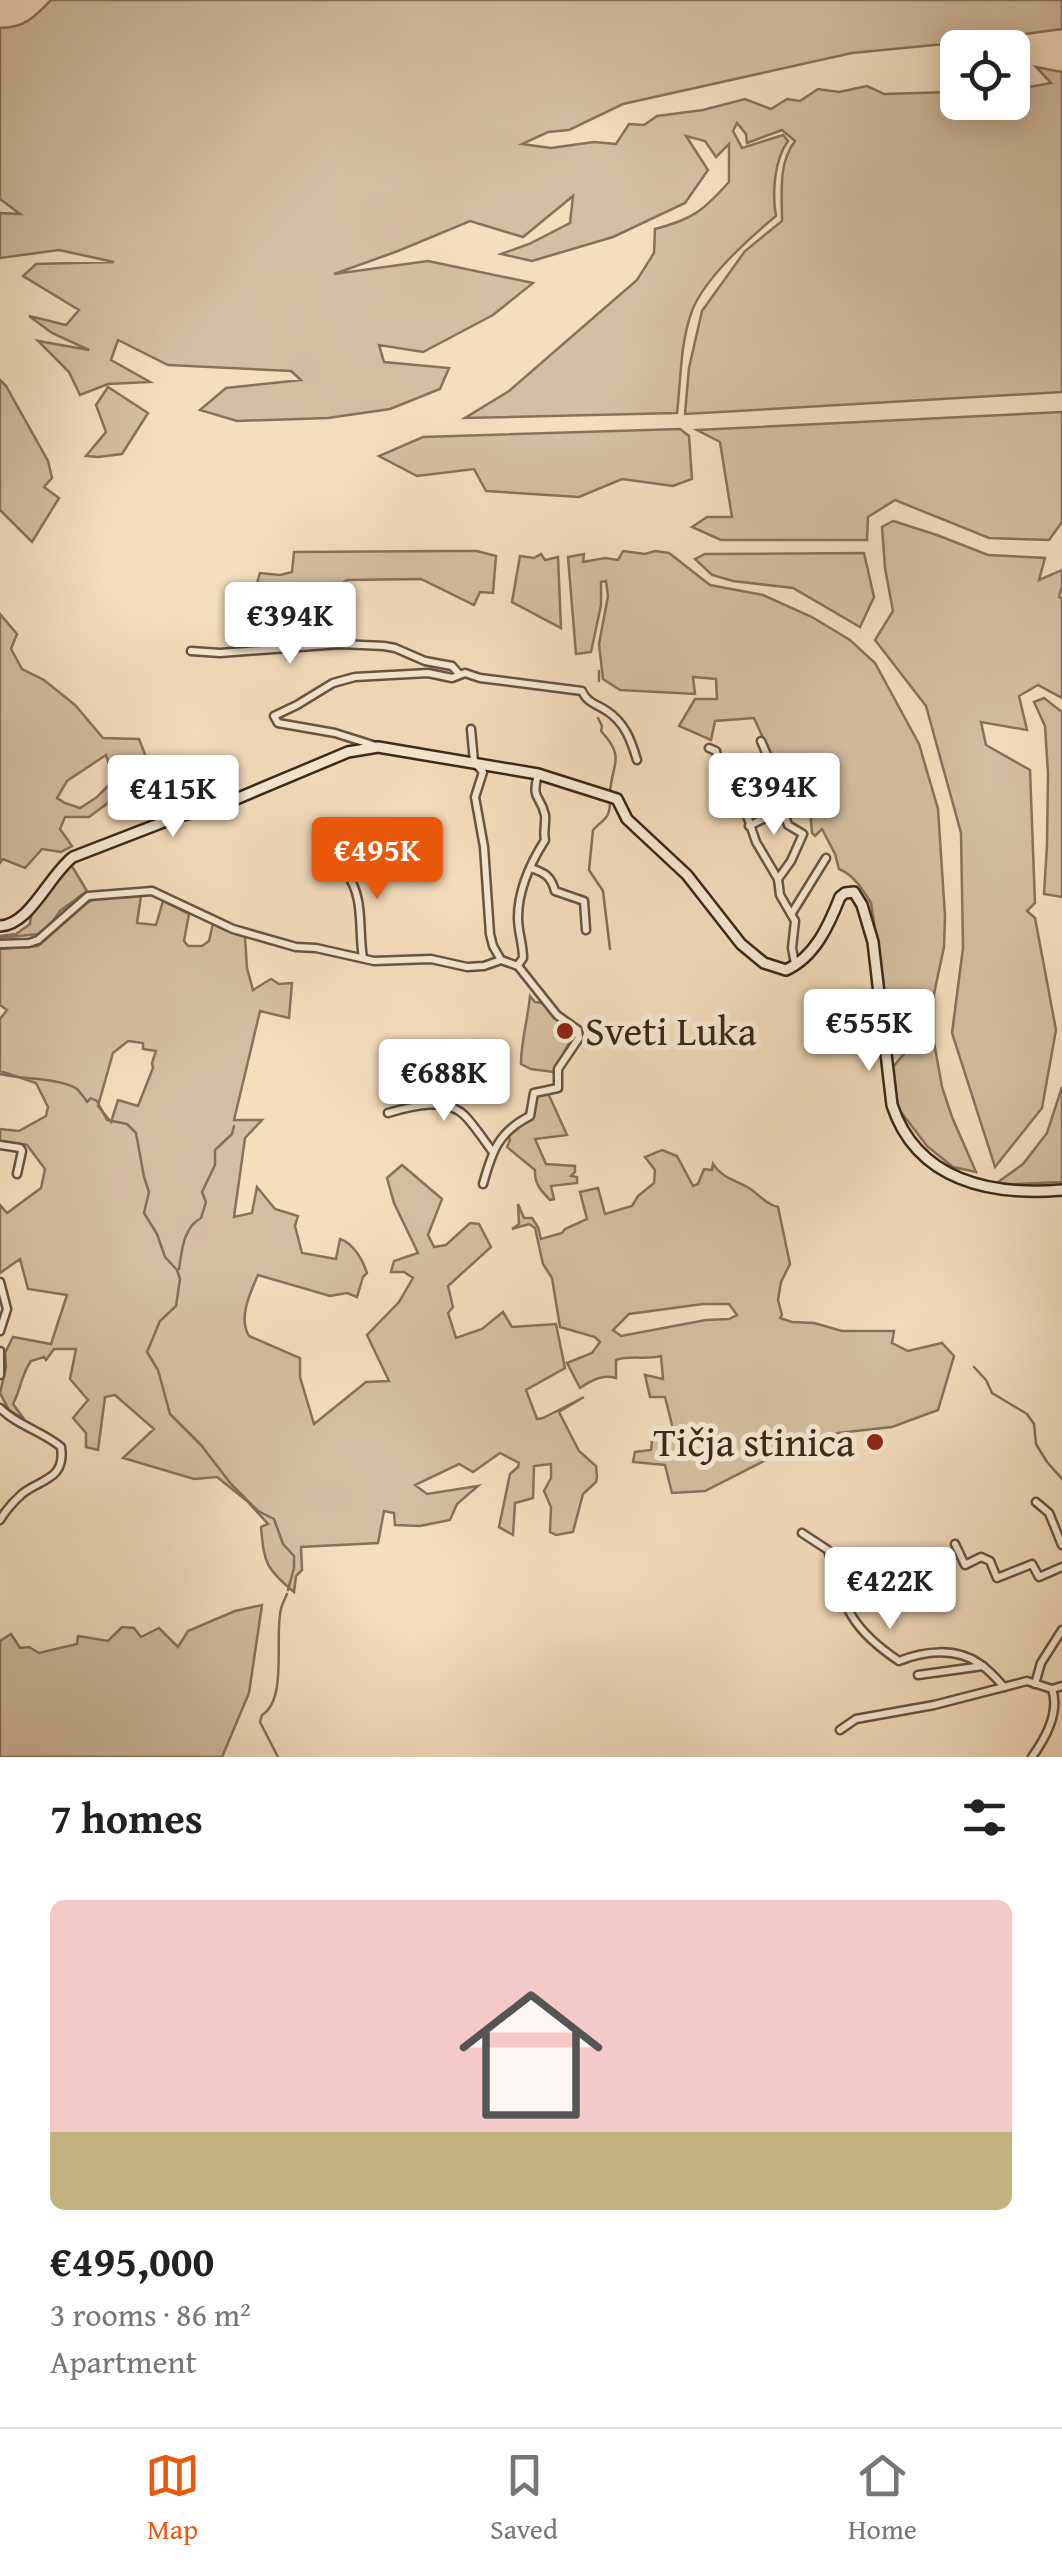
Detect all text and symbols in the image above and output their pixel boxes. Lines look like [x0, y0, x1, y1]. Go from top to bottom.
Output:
map controls [940, 30, 1030, 120]
button: locate [940, 30, 1030, 120]
pin: €394K [220, 582, 360, 667]
text: €394K [247, 591, 333, 638]
pin: €394K [704, 753, 844, 838]
pin: €415K [103, 755, 243, 840]
text: €394K [731, 762, 817, 809]
text: €415K [130, 764, 216, 811]
pin: €495K [307, 817, 447, 902]
text: €495K [334, 826, 420, 873]
pin: €555K [799, 989, 939, 1074]
text: €555K [826, 998, 912, 1045]
place label: Sveti Luka [585, 1001, 757, 1060]
marker: Sveti Luka [554, 1020, 576, 1042]
pin: €688K [374, 1039, 514, 1124]
text: €688K [401, 1048, 487, 1095]
place label: Tičja stinica [654, 1412, 855, 1471]
marker: Tičja stinica [864, 1431, 886, 1453]
pin: €422K [820, 1547, 960, 1632]
text: €422K [847, 1556, 933, 1603]
text: 7 homes [50, 1787, 203, 1848]
icon: filters [957, 1790, 1012, 1845]
icon: home [441, 1965, 621, 2145]
text: €495,000 [50, 2230, 214, 2291]
text: 3 rooms · 86 m² [50, 2291, 251, 2338]
text: Apartment [50, 2338, 197, 2385]
tab: Map [145, 2448, 200, 2549]
tab: Saved [490, 2448, 558, 2549]
tab: Home [848, 2448, 917, 2549]

